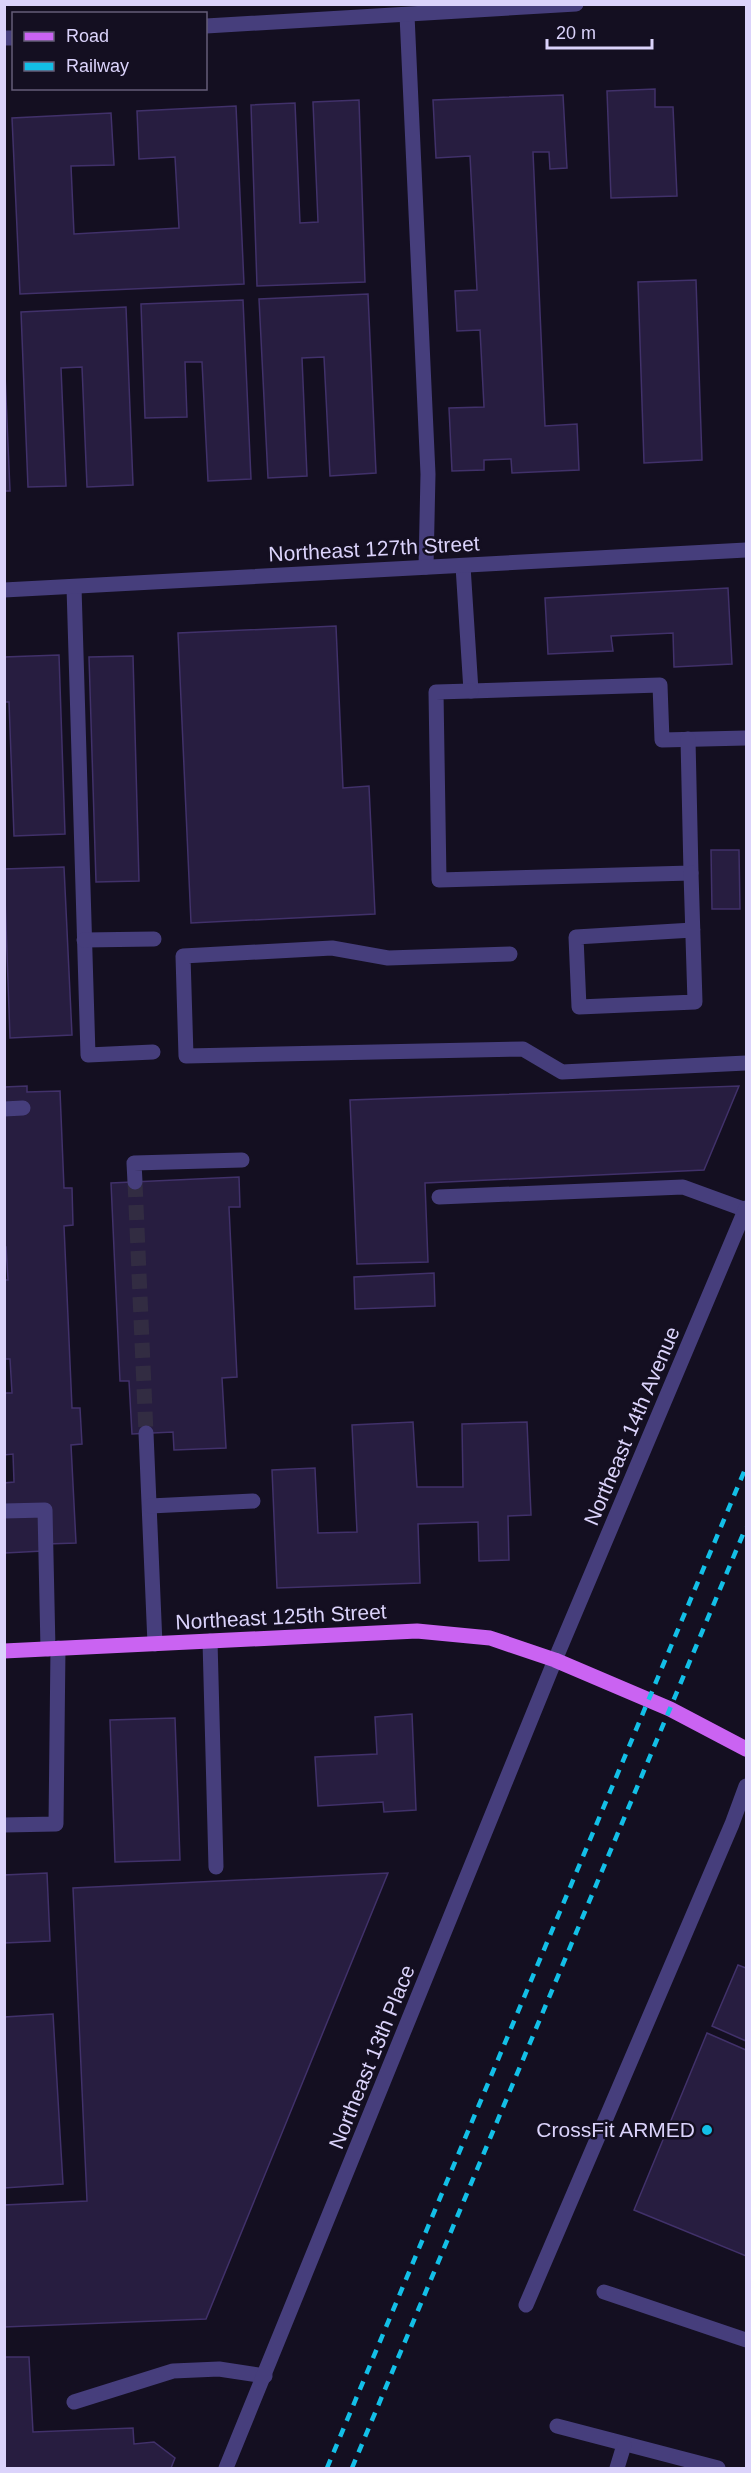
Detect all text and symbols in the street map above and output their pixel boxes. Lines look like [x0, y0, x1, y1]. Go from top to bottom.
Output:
legend [12, 12, 207, 90]
scale bar [547, 12, 652, 50]
text: 20 m [556, 23, 596, 43]
text: Road [66, 26, 109, 46]
text: Railway [66, 56, 129, 76]
street label: Northeast 127th Street [268, 531, 480, 566]
street label: Northeast 14th Avenue [579, 1323, 684, 1528]
street label: Northeast 125th Street [175, 1599, 387, 1634]
street label: Northeast 13th Place [324, 1962, 419, 2152]
place label: CrossFit ARMED [536, 2118, 695, 2141]
marker: CrossFit ARMED [700, 2123, 714, 2137]

